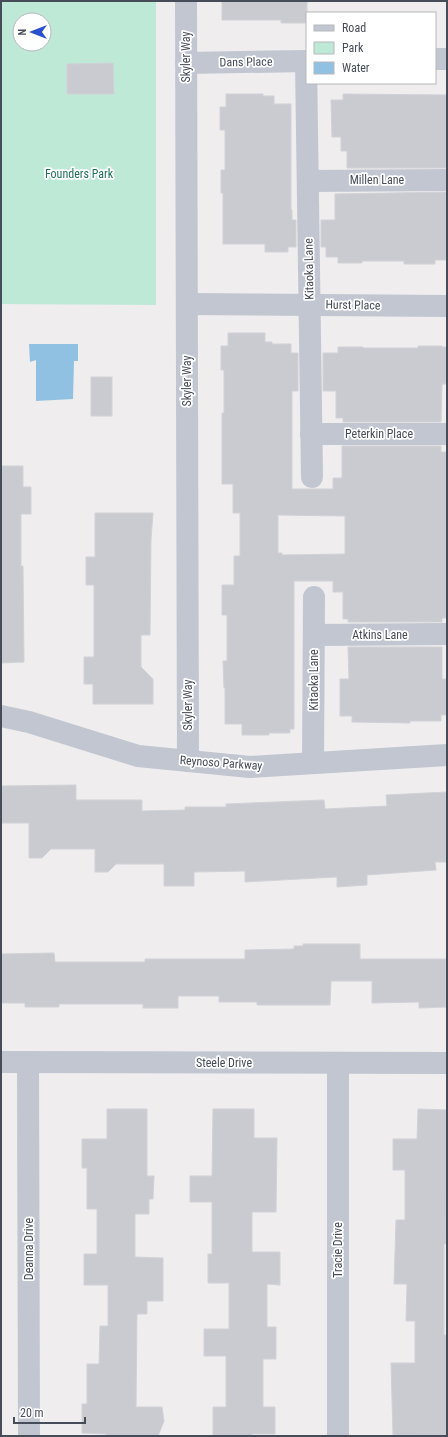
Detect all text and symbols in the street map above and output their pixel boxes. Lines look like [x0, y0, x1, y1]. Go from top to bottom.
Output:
north arrow [12, 12, 52, 52]
legend [306, 12, 436, 84]
text: Road [342, 21, 366, 35]
text: N [16, 28, 29, 35]
street label: Skyler Way [179, 31, 193, 83]
text: Park [342, 41, 364, 55]
street label: Dans Place [219, 55, 273, 69]
text: Water [342, 61, 370, 75]
park label: Founders Park [45, 167, 114, 181]
street label: Millen Lane [350, 173, 405, 187]
street label: Kitaoka Lane [301, 238, 317, 300]
street label: Hurst Place [325, 298, 381, 312]
street label: Skyler Way [180, 355, 194, 407]
street label: Peterkin Place [345, 427, 413, 441]
street label: Atkins Lane [352, 628, 408, 642]
street label: Kitaoka Lane [307, 649, 321, 711]
street label: Skyler Way [181, 679, 195, 731]
street label: Reynoso Parkway [179, 753, 263, 773]
street label: Steele Drive [196, 1056, 252, 1070]
street label: Deanna Drive [22, 1217, 36, 1280]
street label: Tracie Drive [331, 1222, 345, 1278]
scale bar [14, 1399, 85, 1425]
text: 20 m [20, 1406, 44, 1420]

